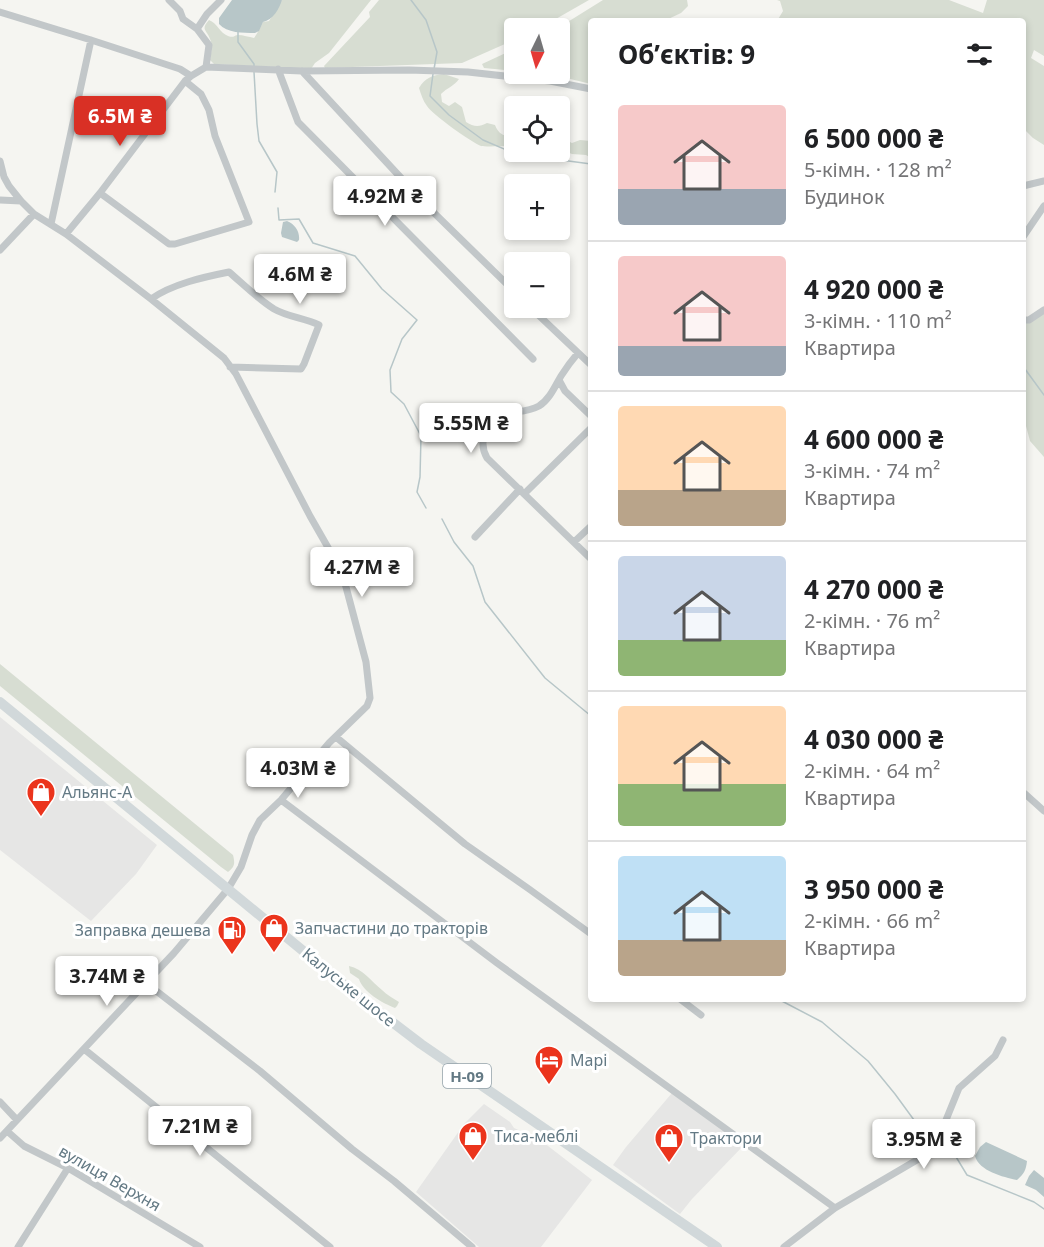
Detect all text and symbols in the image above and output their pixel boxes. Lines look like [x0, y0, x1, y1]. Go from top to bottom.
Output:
north arrow [504, 18, 570, 84]
map controls [504, 18, 570, 318]
text: Об’єктів: 9 [618, 36, 755, 72]
icon: filters [963, 38, 996, 71]
pin: 6.5M ₴ [71, 96, 169, 147]
button: locate [504, 96, 570, 162]
text: 6.5M ₴ [88, 102, 152, 129]
text: 6 500 000 ₴ [804, 120, 943, 156]
icon: home [666, 129, 738, 201]
text: 5-кімн. · 128 m² [804, 156, 952, 183]
button: + [504, 174, 570, 240]
pin: 4.92M ₴ [330, 176, 440, 227]
text: 4.92M ₴ [347, 182, 423, 209]
text: Будинок [804, 183, 885, 210]
button: − [504, 252, 570, 318]
pin: 4.6M ₴ [251, 254, 349, 305]
text: 4.6M ₴ [268, 260, 332, 287]
text: 4 920 000 ₴ [804, 271, 943, 307]
icon: home [666, 280, 738, 352]
text: 3-кімн. · 110 m² [804, 307, 952, 334]
text: Квартира [804, 334, 896, 361]
pin: 5.55M ₴ [416, 403, 526, 454]
text: 5.55M ₴ [433, 409, 509, 436]
text: 4 600 000 ₴ [804, 421, 943, 457]
icon: home [666, 430, 738, 502]
text: 3-кімн. · 74 m² [804, 457, 940, 484]
text: Квартира [804, 484, 896, 511]
pin: 4.27M ₴ [307, 547, 417, 598]
text: 4.27M ₴ [324, 553, 400, 580]
text: 4 270 000 ₴ [804, 571, 943, 607]
icon: home [666, 580, 738, 652]
text: 2-кімн. · 76 m² [804, 607, 940, 634]
text: Квартира [804, 634, 896, 661]
text: 4 030 000 ₴ [804, 721, 943, 757]
icon: home [666, 730, 738, 802]
pin: 4.03M ₴ [243, 748, 353, 799]
text: 4.03M ₴ [260, 754, 336, 781]
text: 2-кімн. · 64 m² [804, 757, 940, 784]
shop icon: Альянс-А [25, 776, 57, 818]
place label: Альянс-А [62, 781, 133, 803]
text: Квартира [804, 784, 896, 811]
text: 3 950 000 ₴ [804, 871, 943, 907]
icon: home [666, 880, 738, 952]
text: 2-кімн. · 66 m² [804, 907, 940, 934]
shop icon: Запчастини до тракторів [258, 912, 290, 954]
fuel station icon: Заправка дешева [216, 914, 248, 956]
place label: Запчастини до тракторів [295, 917, 488, 939]
place label: Заправка дешева [75, 919, 211, 941]
text: Квартира [804, 934, 896, 961]
street label: Калуське шосе [298, 943, 400, 1032]
pin: 3.74M ₴ [52, 956, 162, 1007]
text: 3.74M ₴ [69, 962, 145, 989]
hotel icon: Марі [533, 1044, 565, 1086]
place label: Марі [570, 1049, 607, 1071]
road number: Н-09 [443, 1064, 491, 1088]
pin: 7.21M ₴ [145, 1106, 255, 1157]
text: 7.21M ₴ [162, 1112, 238, 1139]
pin: 3.95M ₴ [869, 1119, 979, 1170]
shop icon: Тиса-меблі [457, 1120, 489, 1162]
shop icon: Трактори [653, 1122, 685, 1164]
place label: Тиса-меблі [494, 1125, 578, 1147]
text: 3.95M ₴ [886, 1125, 962, 1152]
place label: Трактори [690, 1127, 762, 1149]
street label: вулиця Верхня [55, 1140, 165, 1216]

